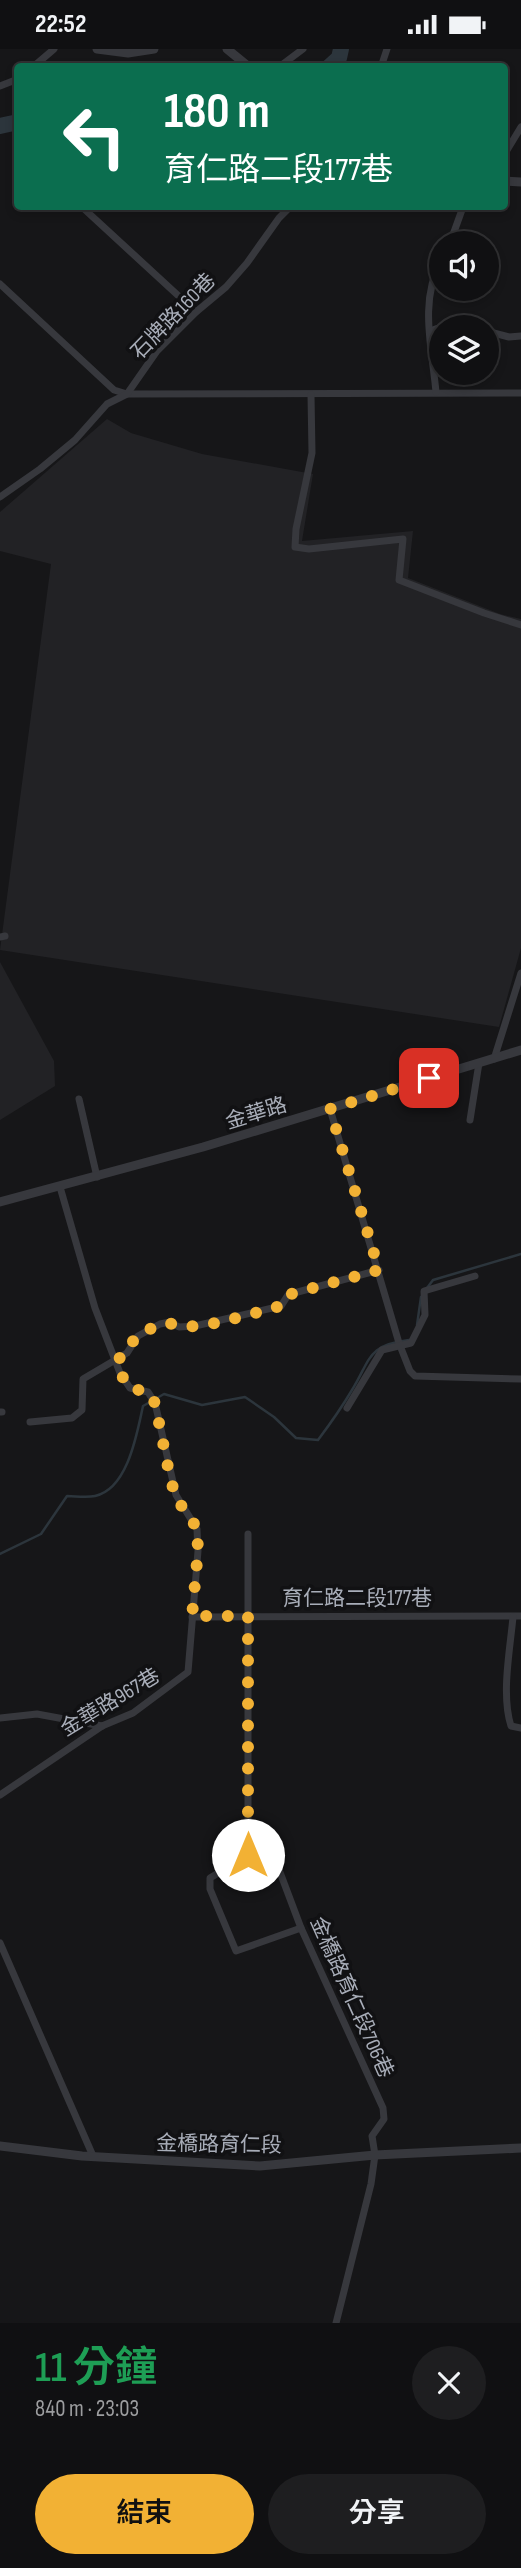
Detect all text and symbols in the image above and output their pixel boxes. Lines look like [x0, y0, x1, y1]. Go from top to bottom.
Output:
text: 22:52 [35, 9, 86, 40]
text: 180 m [164, 83, 270, 142]
icon: left [49, 91, 140, 182]
text: 育仁路二段177巷 [164, 151, 393, 190]
map controls [429, 231, 499, 385]
button: sound [429, 231, 499, 301]
street label: 石牌路160巷 [126, 268, 221, 365]
button: layers [429, 315, 499, 385]
pin [399, 1048, 459, 1108]
icon: arrive [410, 1059, 448, 1097]
street label: 金華路 [222, 1092, 290, 1135]
street label: 育仁路二段177巷 [282, 1586, 432, 1611]
street label: 金華路967巷 [56, 1663, 164, 1742]
position arrow [211, 1818, 285, 1892]
street label: 金橋路育仁段706巷 [305, 1913, 398, 2082]
street label: 金橋路育仁段 [156, 2131, 282, 2158]
text: 11 分鐘 [35, 2343, 157, 2394]
button: close [412, 2346, 486, 2420]
text: 840 m · 23:03 [35, 2395, 139, 2423]
button: 結束 [35, 2474, 254, 2554]
button: 分享 [268, 2474, 486, 2554]

